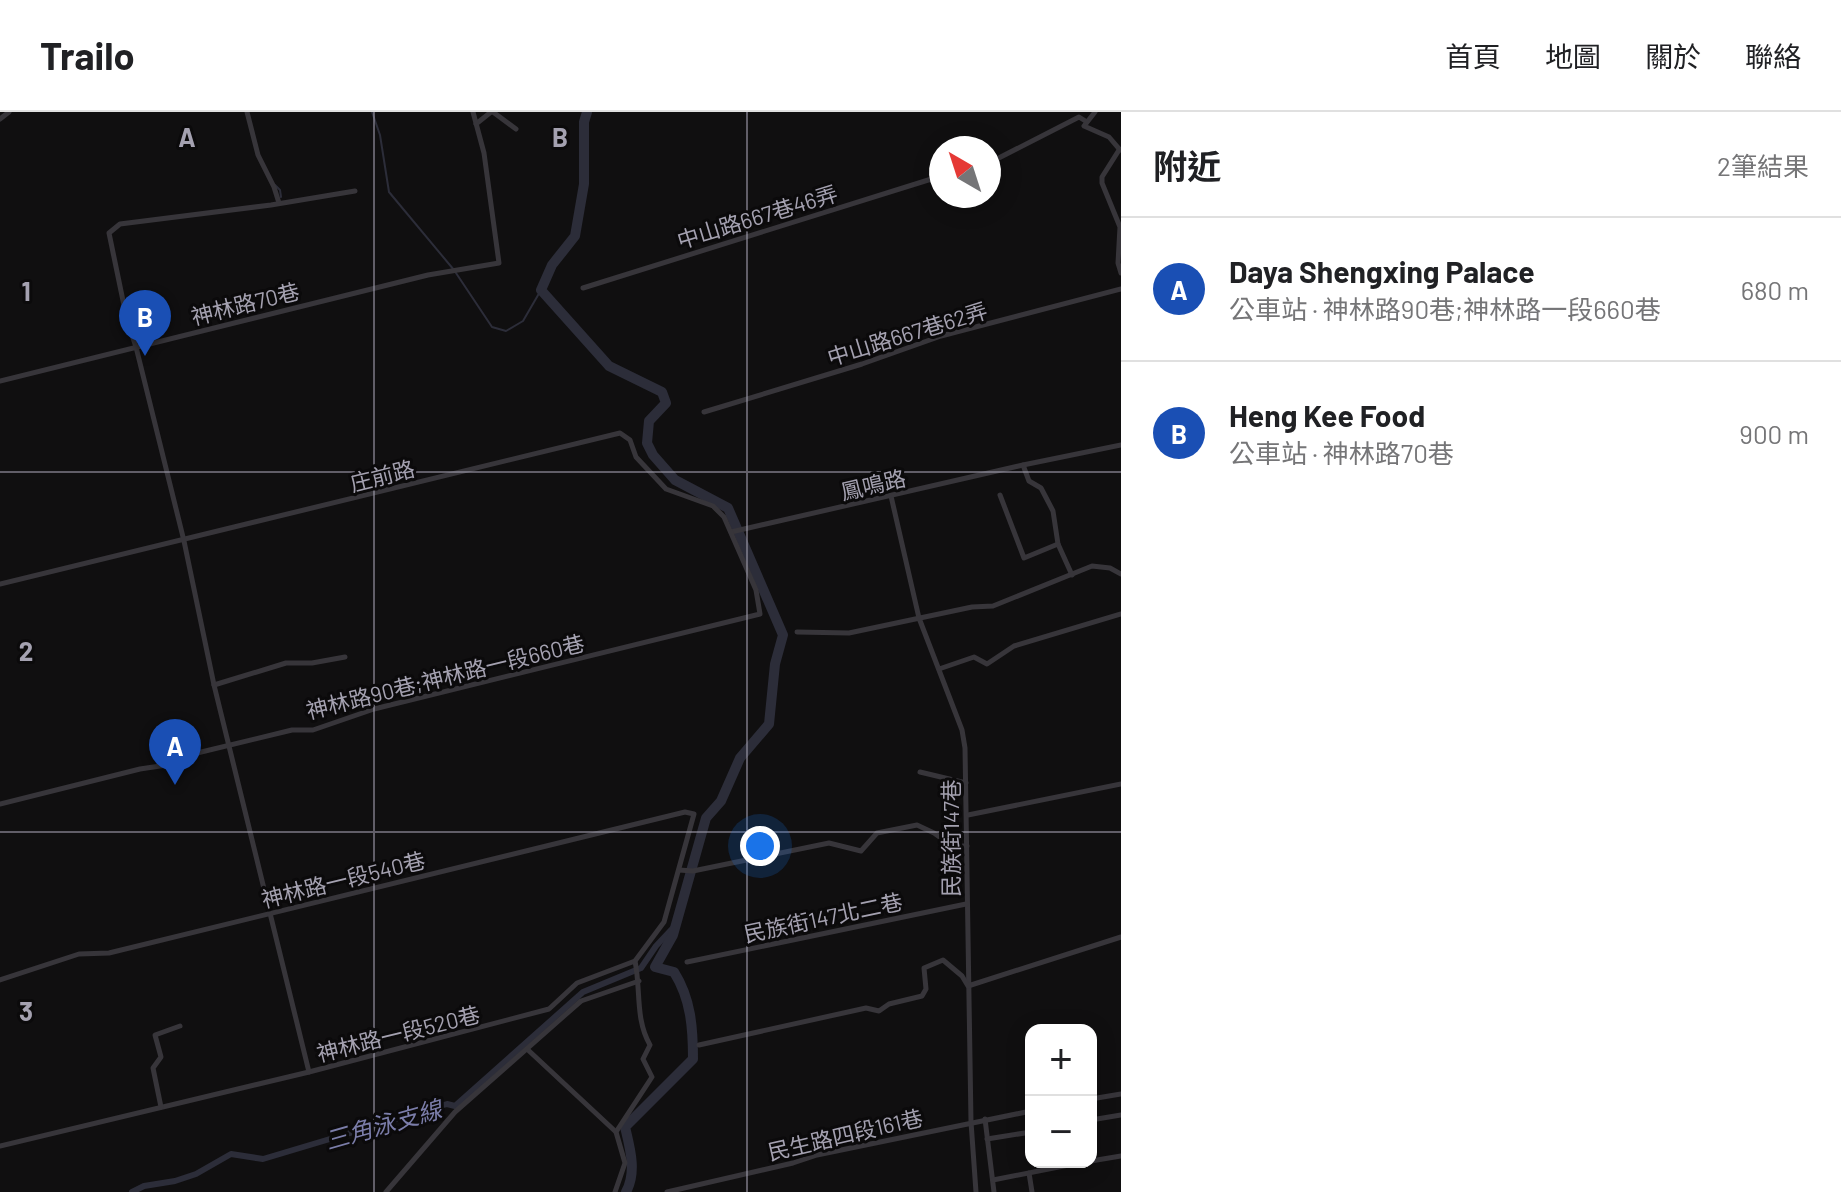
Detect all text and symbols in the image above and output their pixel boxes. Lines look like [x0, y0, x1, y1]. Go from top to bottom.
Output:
text: Trailo [40, 32, 135, 78]
text: 首頁 [1445, 39, 1501, 73]
text: 地圖 [1545, 39, 1601, 73]
text: 關於 [1645, 39, 1701, 73]
text: 聯絡 [1745, 39, 1801, 73]
text: A [178, 121, 196, 152]
text: B [552, 121, 568, 152]
north arrow [929, 136, 1001, 208]
text: 附近 [1153, 145, 1221, 186]
text: 2筆結果 [1717, 150, 1809, 181]
street label: 中山路667巷46弄 [674, 179, 840, 253]
text: Daya Shengxing Palace [1229, 253, 1535, 289]
text: A [1170, 274, 1188, 305]
text: 680 m [1741, 274, 1809, 305]
text: 1 [21, 275, 31, 306]
street label: 神林路70巷 [188, 277, 302, 329]
pin: B [119, 290, 171, 356]
text: 公車站 · 神林路90巷;神林路一段660巷 [1229, 293, 1661, 324]
street label: 中山路667巷62弄 [824, 296, 990, 370]
text: Heng Kee Food [1229, 397, 1425, 433]
text: B [1171, 418, 1187, 449]
text: 900 m [1739, 418, 1809, 449]
text: 公車站 · 神林路70巷 [1229, 437, 1454, 468]
street label: 庄前路 [347, 454, 417, 496]
street label: 鳳鳴路 [838, 464, 908, 504]
street label: 神林路90巷;神林路一段660巷 [303, 629, 587, 723]
text: 2 [19, 635, 33, 666]
pin: A [149, 719, 201, 785]
street label: 民族街147巷 [937, 779, 963, 897]
your location [740, 826, 780, 866]
street label: 神林路一段540巷 [258, 846, 428, 912]
street label: 民族街147北二巷 [741, 887, 905, 947]
text: 3 [19, 995, 33, 1026]
street label: 神林路一段520巷 [314, 1000, 482, 1066]
map controls [1025, 1024, 1097, 1168]
button: + [1025, 1024, 1097, 1096]
water label: 三角泳支線 [321, 1093, 448, 1154]
button: − [1025, 1096, 1097, 1168]
street label: 民生路四段161巷 [765, 1104, 925, 1164]

